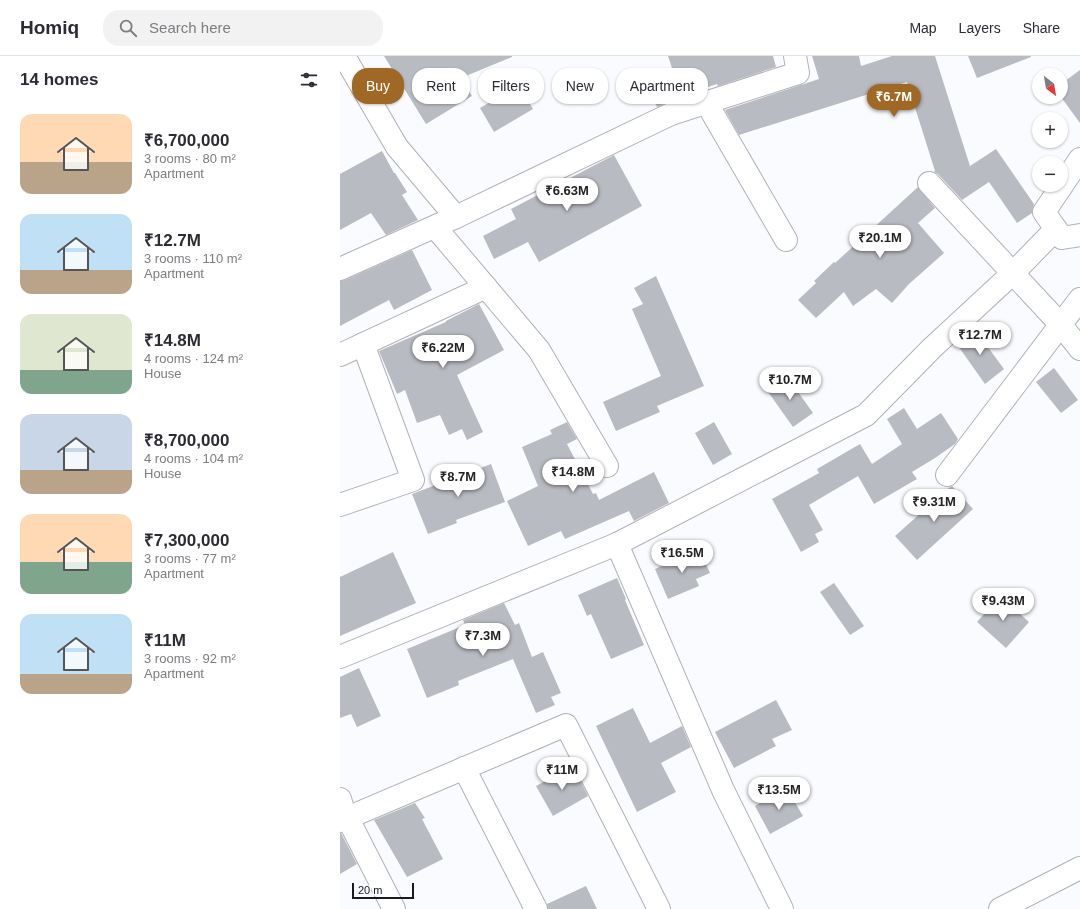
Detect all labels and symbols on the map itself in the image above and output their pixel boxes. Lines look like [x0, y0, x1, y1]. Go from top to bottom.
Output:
north arrow [1032, 68, 1068, 104]
pin: ₹6.7M [866, 84, 922, 118]
pin: ₹6.63M [534, 178, 600, 212]
pin: ₹20.1M [847, 225, 913, 259]
pin: ₹12.7M [947, 322, 1013, 356]
pin: ₹6.22M [410, 335, 476, 369]
pin: ₹10.7M [757, 367, 823, 401]
pin: ₹14.8M [540, 459, 606, 493]
pin: ₹8.7M [430, 464, 486, 498]
pin: ₹9.31M [901, 489, 967, 523]
pin: ₹16.5M [649, 540, 715, 574]
pin: ₹9.43M [970, 588, 1036, 622]
pin: ₹7.3M [455, 623, 511, 657]
pin: ₹11M [538, 757, 586, 791]
pin: ₹13.5M [746, 777, 812, 811]
scale bar [352, 881, 414, 900]

